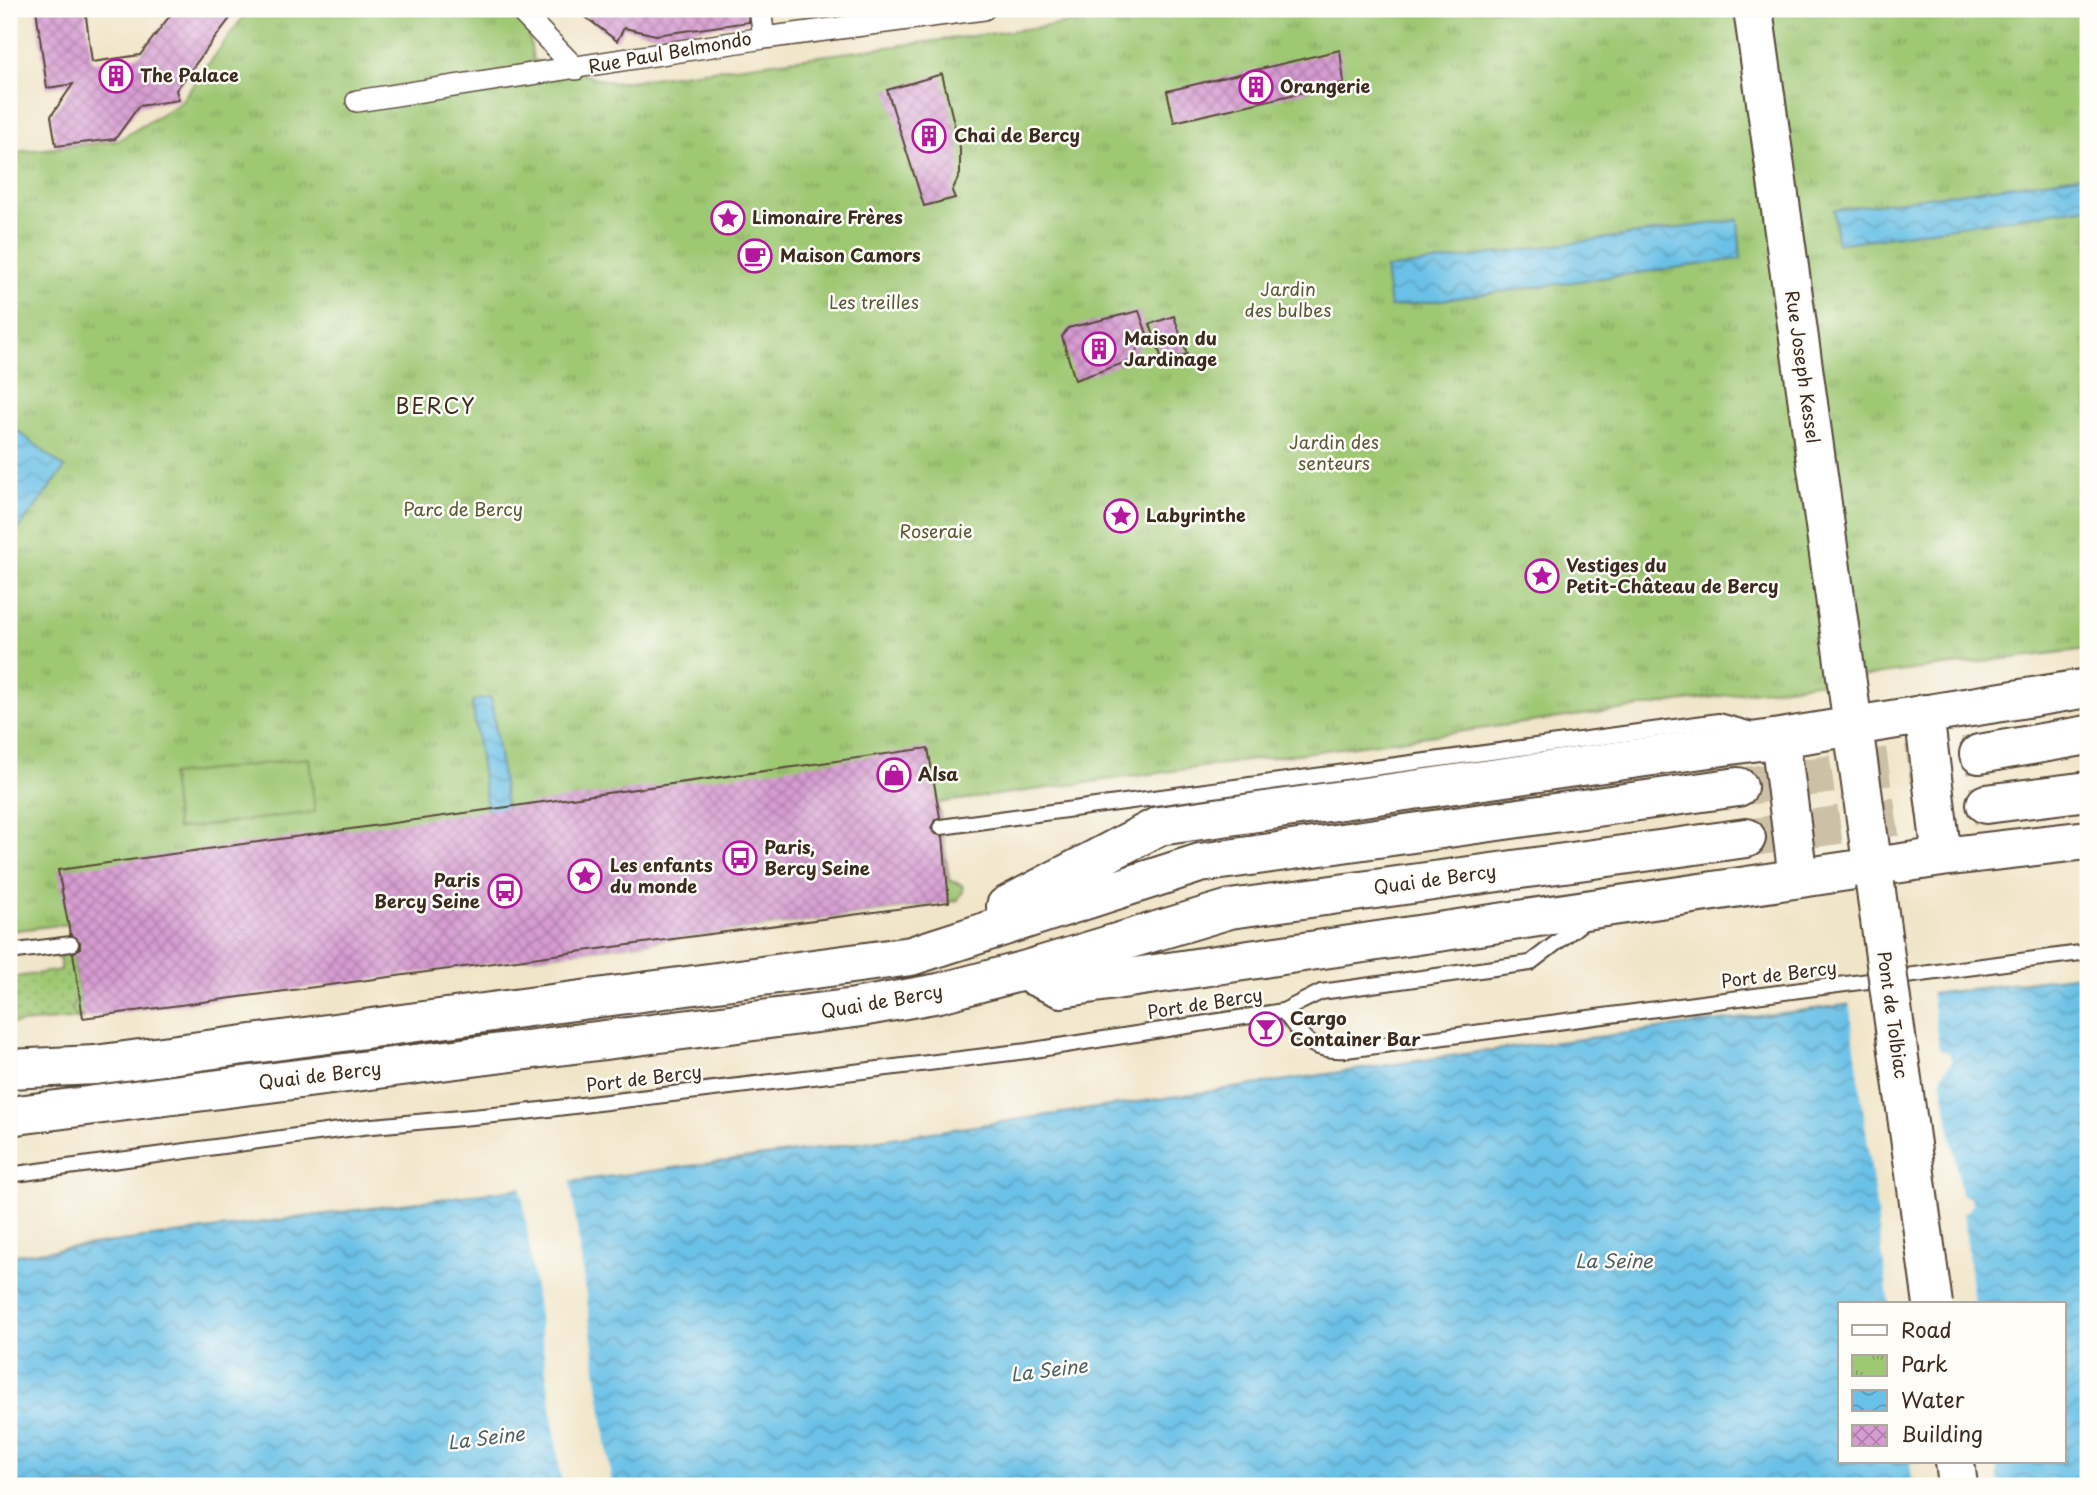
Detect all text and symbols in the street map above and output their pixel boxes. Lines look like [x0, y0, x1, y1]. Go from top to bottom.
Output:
street label: Rue Paul Belmondo [586, 24, 753, 79]
building icon: The Palace [97, 57, 135, 95]
place label: The Palace [140, 61, 239, 88]
building icon: Orangerie [1237, 68, 1275, 106]
place label: Orangerie [1280, 72, 1370, 99]
building icon: Chai de Bercy [910, 117, 948, 155]
place label: Chai de Bercy [954, 121, 1080, 148]
place icon: Limonaire Frères [709, 199, 747, 237]
place label: Limonaire Frères [752, 203, 903, 230]
cafe icon: Maison Camors [736, 237, 774, 275]
place label: Maison Camors [780, 241, 921, 268]
park label: Jardin des bulbes [1245, 275, 1331, 323]
park label: Les treilles [829, 288, 919, 315]
street label: Rue Joseph Kessel [1779, 289, 1828, 445]
place label: Maison du Jardinage [1124, 324, 1217, 372]
building icon: Maison du Jardinage [1080, 330, 1118, 368]
district label: BERCY [395, 389, 477, 421]
park label: Jardin des senteurs [1289, 428, 1379, 476]
park label: Parc de Bercy [403, 495, 523, 522]
place icon: Labyrinthe [1102, 497, 1140, 535]
place label: Labyrinthe [1146, 501, 1246, 528]
park label: Roseraie [899, 517, 973, 544]
place label: Vestiges du Petit-Château de Bercy [1566, 551, 1778, 599]
place icon: Vestiges du Petit-Château de Bercy [1523, 557, 1561, 595]
shop icon: Alsa [875, 756, 913, 794]
place label: Alsa [918, 760, 959, 787]
place label: Paris, Bercy Seine [764, 833, 870, 881]
bus stop icon: Paris, Bercy Seine [721, 839, 759, 877]
place label: Les enfants du monde [610, 851, 713, 899]
place icon: Les enfants du monde [566, 857, 604, 895]
street label: Quai de Bercy [1372, 857, 1498, 900]
place label: Paris Bercy Seine [374, 866, 480, 914]
bus stop icon: Paris Bercy Seine [486, 872, 524, 910]
street label: Pont de Tolbiac [1871, 949, 1916, 1080]
street label: Port de Bercy [1719, 953, 1838, 994]
street label: Quai de Bercy [819, 977, 945, 1025]
street label: Port de Bercy [1145, 980, 1264, 1025]
place label: Cargo Container Bar [1290, 1004, 1421, 1052]
bar icon: Cargo Container Bar [1247, 1010, 1285, 1048]
street label: Quai de Bercy [257, 1054, 383, 1095]
street label: Port de Bercy [584, 1057, 703, 1098]
water label: La Seine [1575, 1246, 1653, 1274]
legend [1838, 1302, 2066, 1464]
text: Road [1901, 1313, 1952, 1345]
text: Park [1901, 1347, 1948, 1379]
water label: La Seine [1009, 1350, 1089, 1388]
text: Water [1901, 1383, 1965, 1415]
text: Building [1901, 1417, 1983, 1449]
water label: La Seine [446, 1418, 526, 1456]

